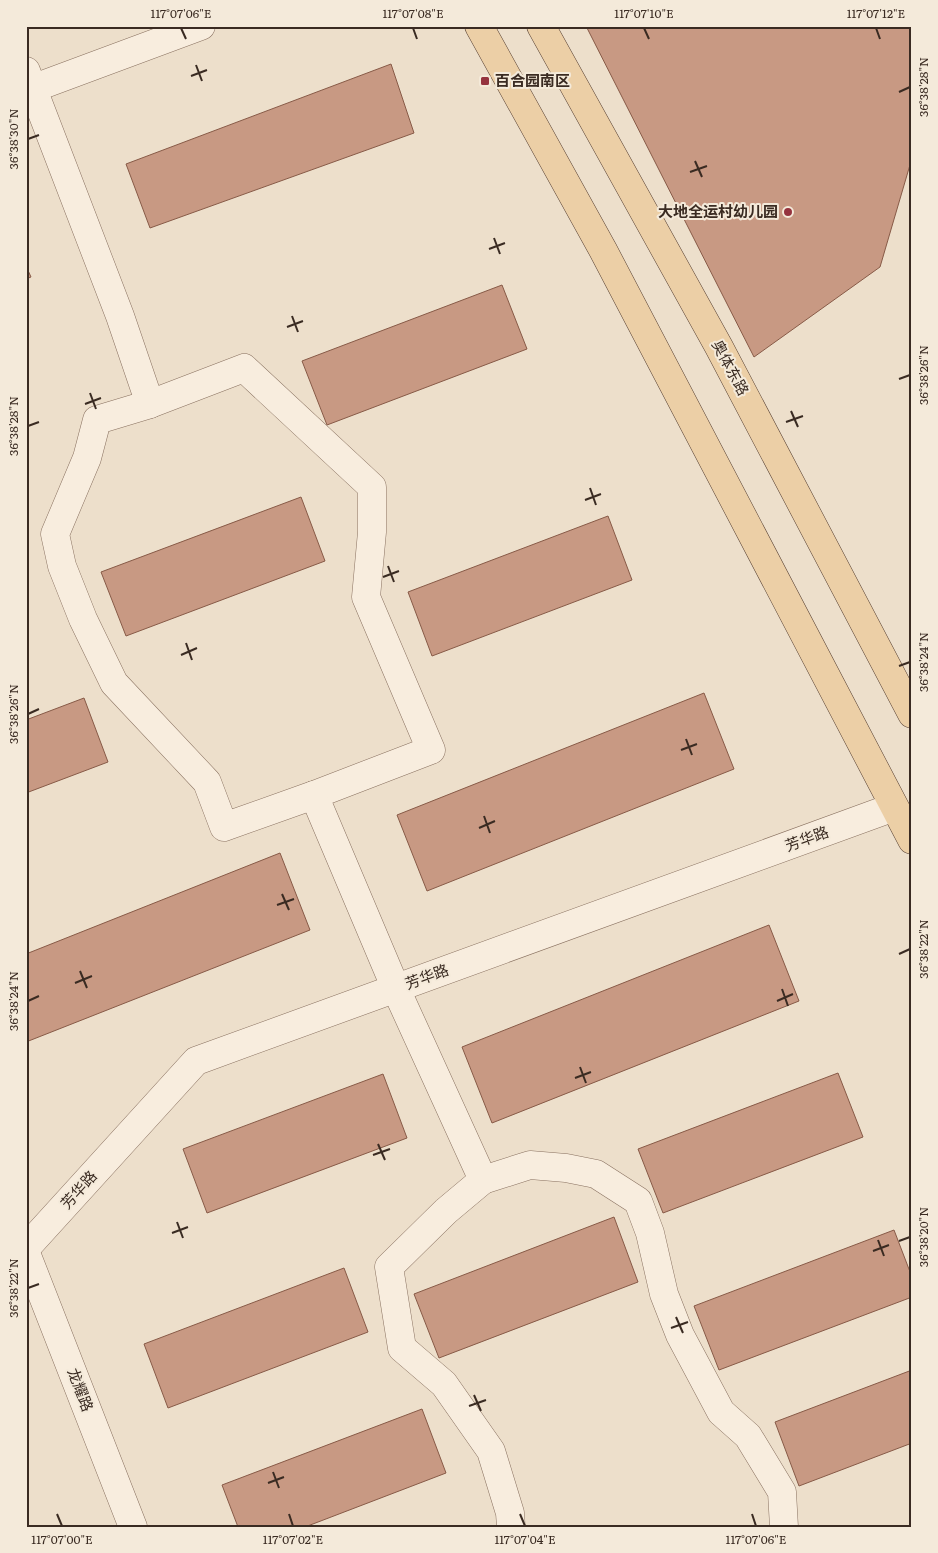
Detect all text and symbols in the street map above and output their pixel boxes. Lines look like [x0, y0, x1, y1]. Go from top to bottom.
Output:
text: 117°07'06"E [151, 4, 212, 22]
text: 117°07'08"E [382, 4, 444, 22]
text: 117°07'10"E [614, 4, 674, 22]
text: 117°07'12"E [847, 4, 906, 22]
text: 36°38'28"N [914, 57, 932, 117]
place label: 百合园南区 [495, 68, 570, 91]
marker: 百合园南区 [479, 75, 491, 87]
text: 36°38'30"N [4, 109, 22, 169]
place label: 大地全运村幼儿园 [658, 199, 778, 222]
marker: 大地全运村幼儿园 [782, 206, 794, 218]
street label: 奥体东路 [707, 335, 756, 399]
text: 36°38'26"N [914, 345, 932, 405]
text: 36°38'28"N [4, 396, 22, 456]
text: 36°38'24"N [914, 632, 932, 692]
text: 36°38'26"N [4, 684, 22, 744]
street label: 芳华路 [781, 819, 832, 856]
text: 36°38'22"N [914, 919, 932, 979]
street label: 芳华路 [401, 957, 452, 994]
text: 36°38'24"N [4, 971, 22, 1031]
street label: 芳华路 [54, 1165, 101, 1213]
text: 36°38'20"N [914, 1207, 932, 1267]
text: 36°38'22"N [4, 1258, 22, 1318]
street label: 龙耀路 [63, 1364, 100, 1415]
text: 117°07'00"E [31, 1530, 93, 1548]
text: 117°07'02"E [263, 1530, 324, 1548]
text: 117°07'04"E [494, 1530, 556, 1548]
text: 117°07'06"E [726, 1530, 787, 1548]

